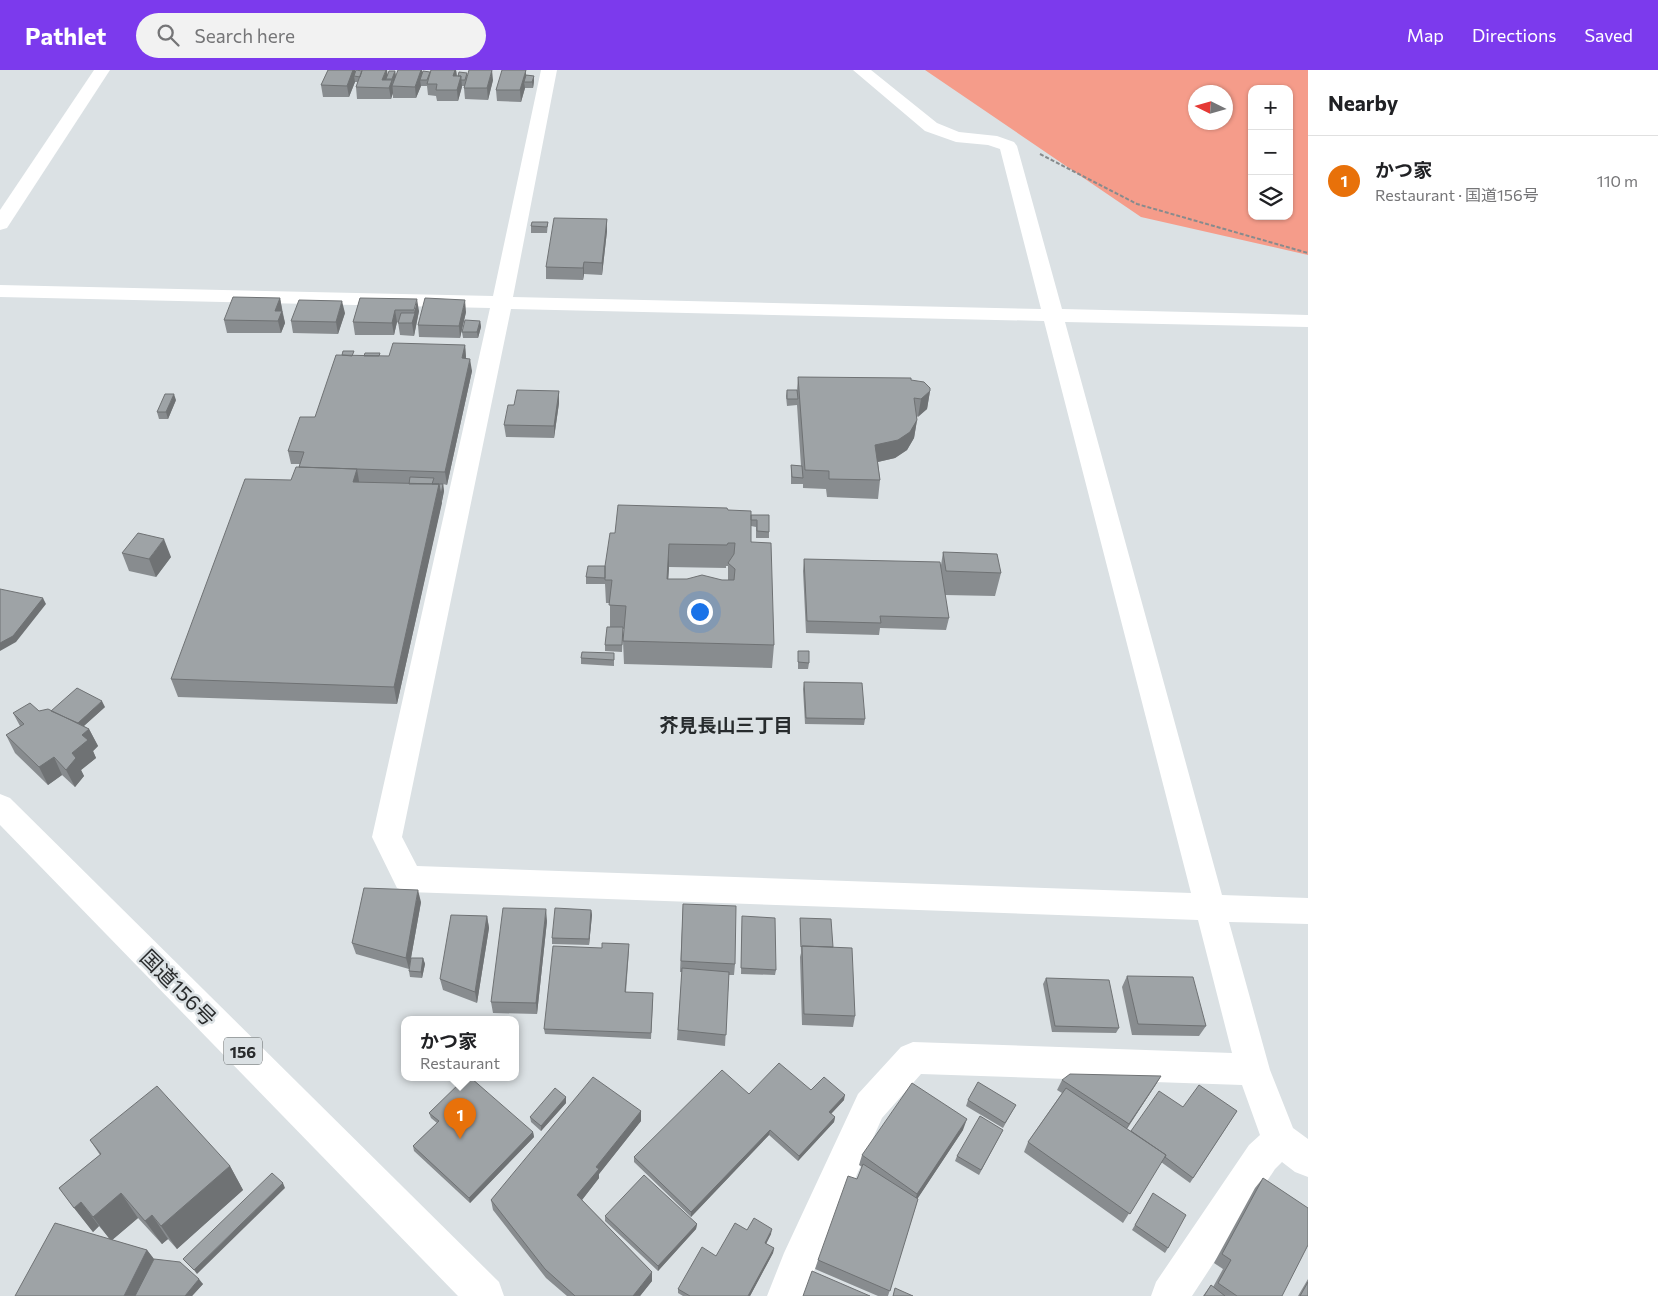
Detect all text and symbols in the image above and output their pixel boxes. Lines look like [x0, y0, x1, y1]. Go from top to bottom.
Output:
search box [136, 13, 486, 58]
text: Pathlet [25, 21, 106, 50]
icon: search [154, 21, 182, 49]
text: Search here [194, 24, 295, 47]
text: Map [1407, 24, 1444, 46]
text: Directions [1472, 24, 1556, 46]
text: Saved [1584, 24, 1633, 46]
north arrow [1188, 85, 1233, 130]
map controls [1248, 85, 1293, 220]
button: + [1248, 85, 1293, 130]
text: Nearby [1328, 90, 1398, 115]
button: − [1248, 130, 1293, 175]
text: かつ家 [1375, 158, 1432, 181]
text: 1 [1340, 171, 1348, 190]
text: 110 m [1597, 171, 1638, 190]
button: layers [1248, 175, 1293, 220]
text: Restaurant · 国道156号 [1375, 185, 1539, 204]
your location [687, 599, 713, 625]
district label: 芥見長山三丁目 [659, 713, 793, 736]
street label: 国道156号 [136, 944, 222, 1030]
popup [401, 1016, 519, 1081]
text: かつ家 [420, 1029, 477, 1052]
road number: 156 [224, 1038, 262, 1064]
text: Restaurant [420, 1053, 500, 1072]
pin: 1 [444, 1098, 476, 1139]

